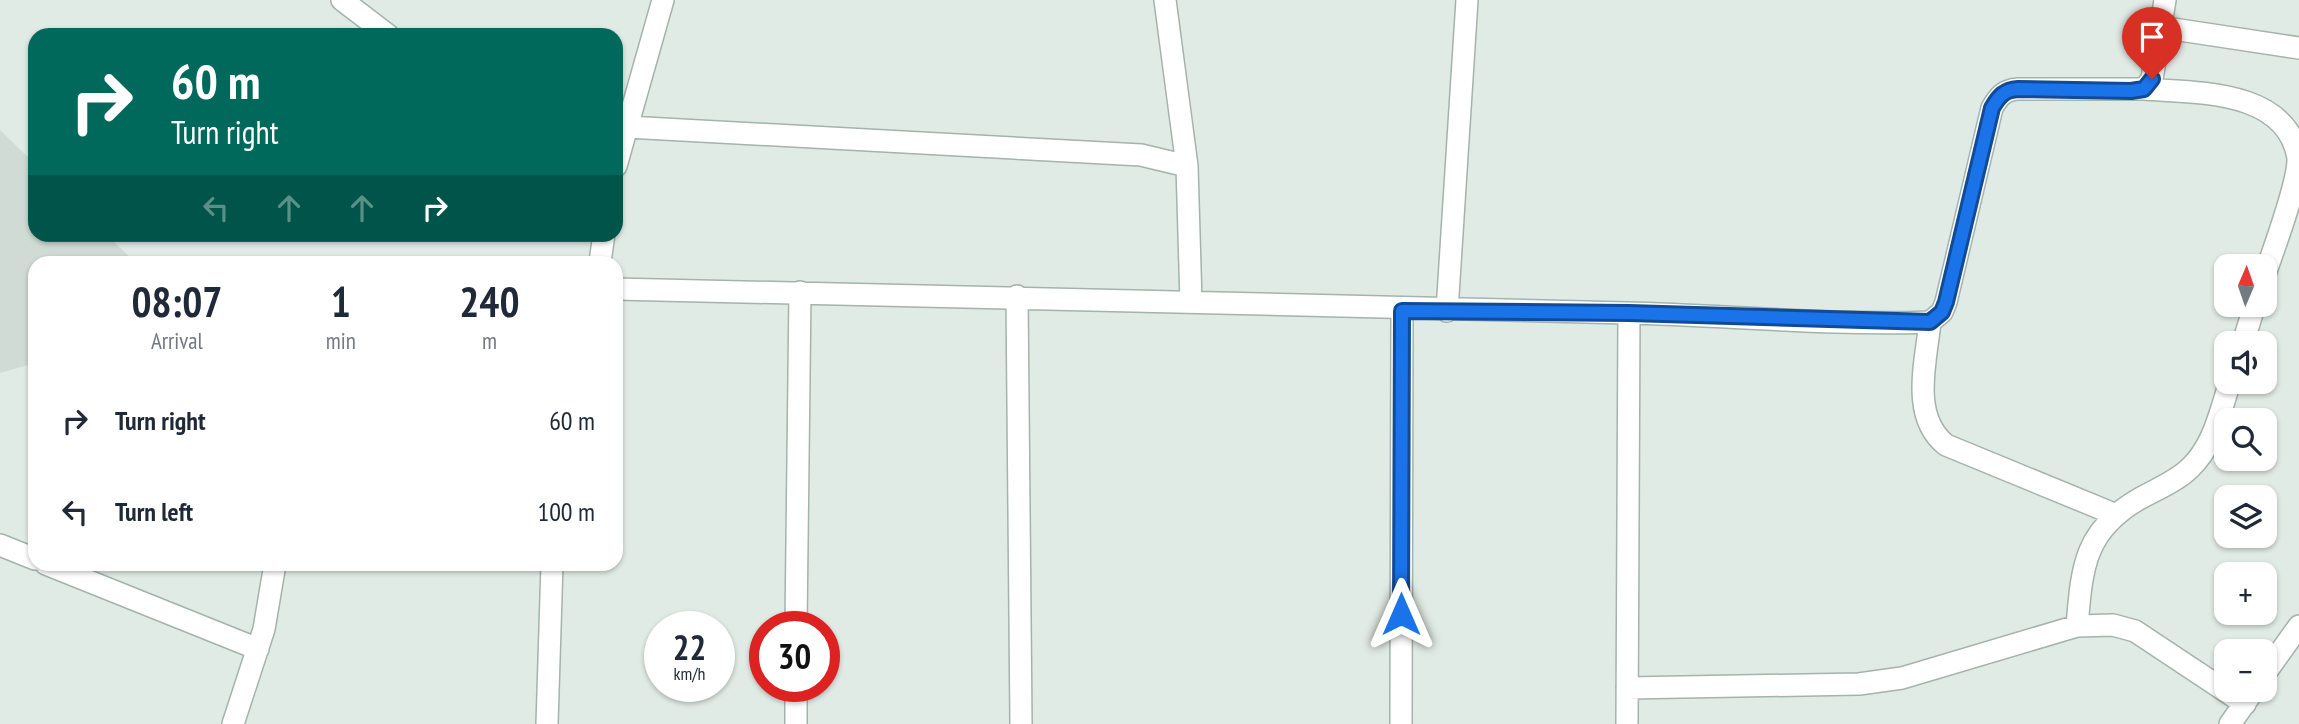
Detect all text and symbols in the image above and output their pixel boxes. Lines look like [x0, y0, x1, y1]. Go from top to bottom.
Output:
pin [2122, 7, 2182, 79]
icon: arrive [2133, 18, 2171, 56]
text: 60 m [171, 49, 260, 113]
icon: right [56, 56, 147, 147]
text: Turn right [171, 111, 279, 153]
icon: left [197, 189, 235, 227]
icon: ahead [270, 189, 308, 227]
icon: ahead [343, 189, 381, 227]
icon: right [416, 189, 454, 227]
north arrow [2214, 254, 2277, 317]
map controls [2214, 254, 2277, 702]
text: 08:07 [131, 274, 222, 329]
text: 1 [331, 274, 351, 329]
text: 240 [459, 274, 520, 329]
text: Arrival [151, 326, 203, 355]
text: min [326, 326, 356, 355]
text: m [482, 326, 497, 355]
button: sound [2214, 331, 2277, 394]
icon: right [56, 402, 94, 440]
text: Turn right [115, 404, 206, 437]
text: 60 m [549, 404, 595, 437]
button: search [2214, 408, 2277, 471]
button: layers [2214, 485, 2277, 548]
icon: left [56, 493, 94, 531]
text: Turn left [115, 495, 193, 528]
text: 100 m [537, 495, 595, 528]
button: + [2214, 562, 2277, 625]
position arrow [1364, 577, 1438, 651]
speed limit sign: 30 [749, 611, 840, 702]
text: 22 [673, 624, 706, 670]
button: − [2214, 639, 2277, 702]
text: km/h [674, 662, 705, 685]

